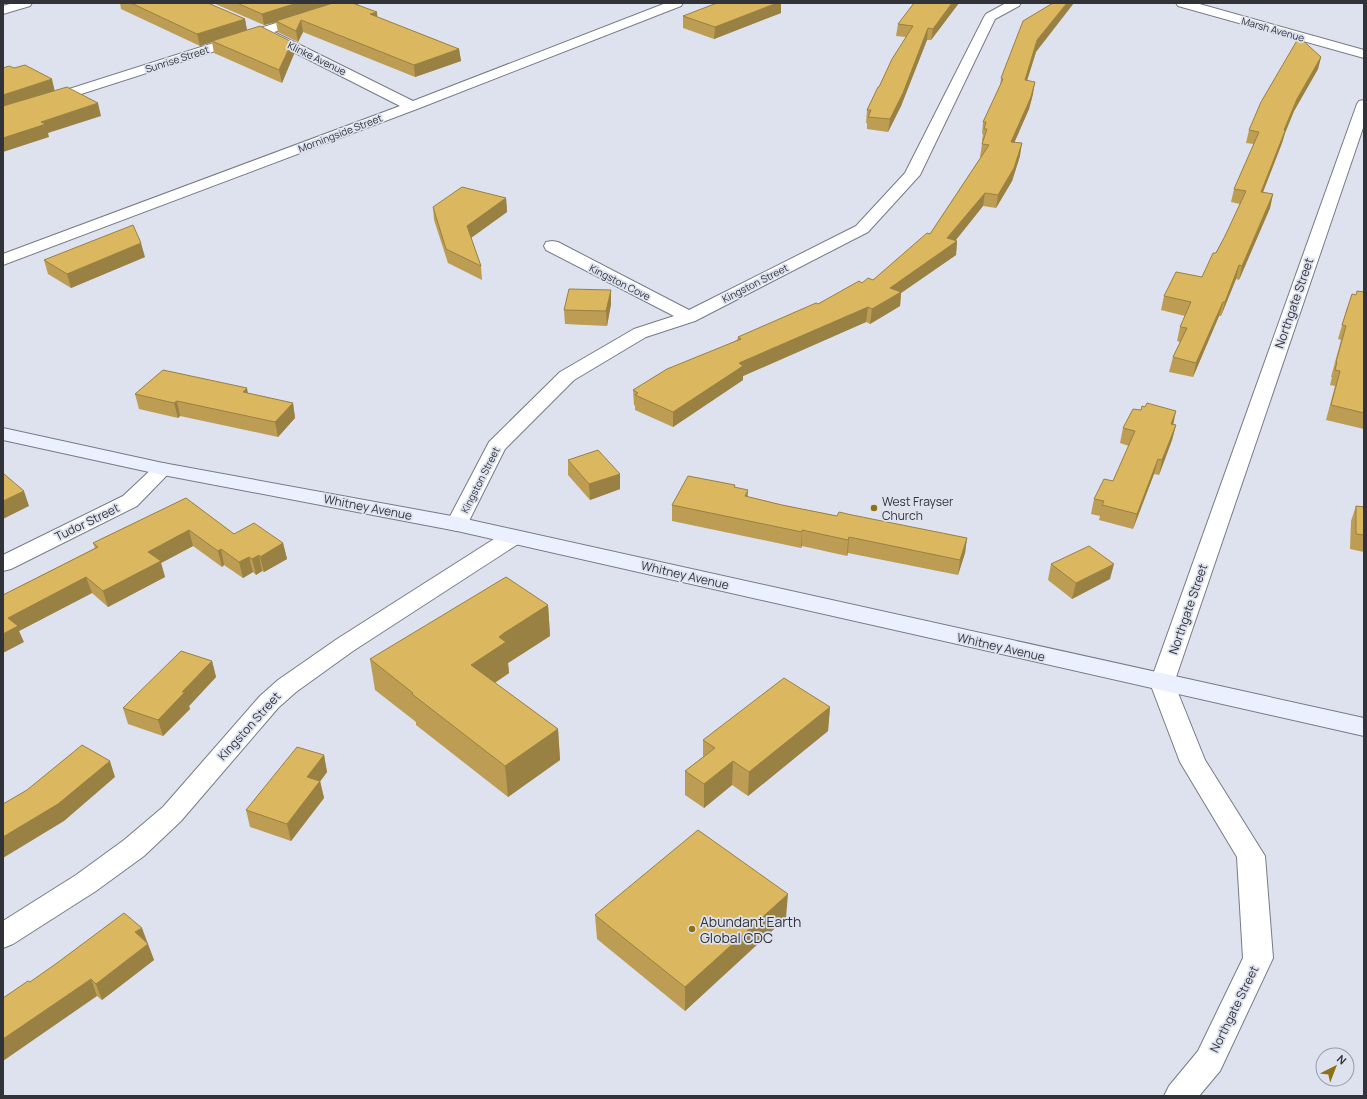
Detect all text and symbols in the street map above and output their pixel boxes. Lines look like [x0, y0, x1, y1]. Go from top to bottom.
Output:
street label: Marsh Avenue [1240, 13, 1306, 45]
street label: Klinke Avenue [285, 38, 349, 78]
street label: Sunrise Street [143, 42, 211, 76]
street label: Morningside Street [296, 111, 384, 155]
street label: Northgate Street [1271, 255, 1317, 350]
street label: Kingston Street [720, 260, 790, 306]
street label: Kingston Cove [587, 261, 653, 303]
street label: Kingston Street [457, 445, 503, 515]
street label: Whitney Avenue [322, 490, 414, 524]
place label: West Frayser Church [882, 493, 954, 524]
street label: Tudor Street [52, 499, 122, 545]
marker: West Frayser Church [869, 503, 879, 513]
street label: Whitney Avenue [639, 557, 731, 593]
street label: Northgate Street [1165, 561, 1211, 656]
street label: Whitney Avenue [955, 629, 1047, 665]
street label: Kingston Street [214, 688, 285, 764]
place label: Abundant Earth Global CDC [700, 912, 801, 947]
marker: Abundant Earth Global CDC [687, 924, 697, 934]
street label: Northgate Street [1206, 963, 1262, 1055]
north arrow [1315, 1047, 1355, 1087]
text: N [1334, 1051, 1350, 1067]

